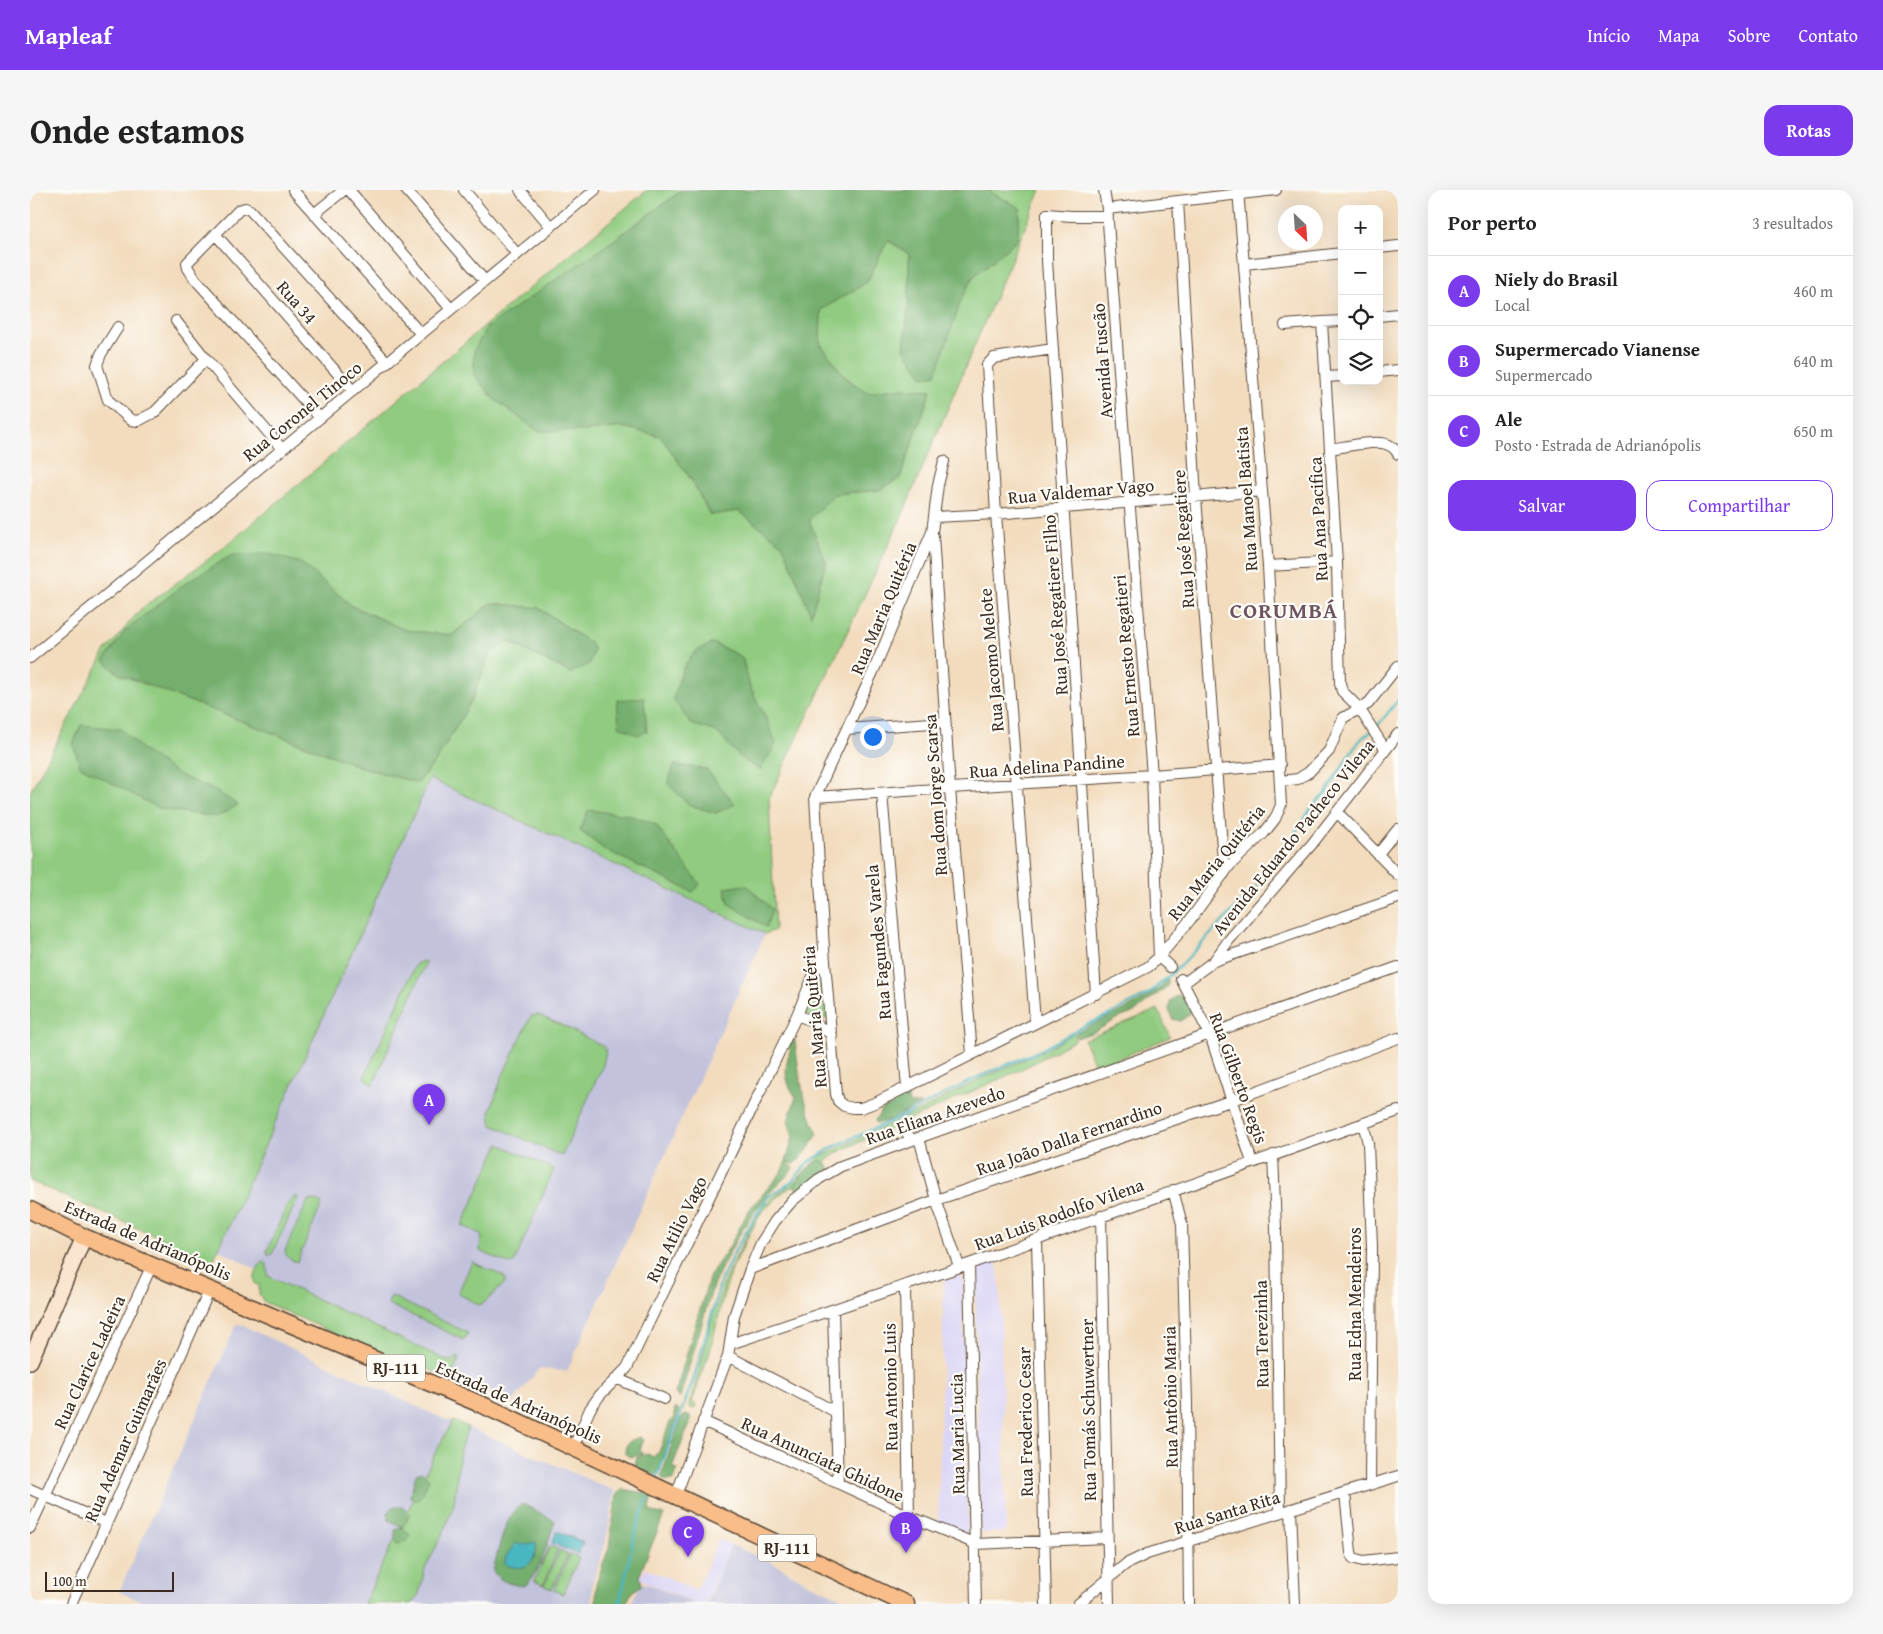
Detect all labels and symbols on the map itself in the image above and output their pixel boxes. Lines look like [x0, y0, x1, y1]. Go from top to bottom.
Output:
north arrow [1278, 205, 1323, 250]
street label: Rua 34 [270, 274, 324, 330]
street label: Avenida Fuscão [1085, 302, 1119, 420]
street label: Rua Coronel Tinoco [236, 354, 368, 468]
street label: Rua Manoel Batista [1227, 425, 1265, 572]
street label: Rua Ana Pacifica [1301, 456, 1335, 582]
street label: Rua José Regatiere [1165, 469, 1201, 609]
street label: Rua Valdemar Vago [1007, 471, 1155, 511]
street label: Rua José Regatiere Filho [1035, 514, 1075, 696]
street label: Rua Maria Quitéria [843, 537, 923, 679]
street label: Rua Ernesto Regatieri [1105, 574, 1147, 738]
street label: Rua Jacomo Melote [971, 587, 1011, 733]
district label: CORUMBÁ [1230, 594, 1338, 626]
street label: Rua dom Jorge Scarsa [916, 713, 954, 877]
your location [860, 724, 886, 750]
street label: Avenida Eduardo Pacheco Vilena [1205, 733, 1381, 941]
street label: Rua Adelina Pandine [968, 747, 1126, 785]
street label: Rua Maria Quitéria [1161, 798, 1272, 926]
street label: Rua Fagundes Varela [858, 863, 898, 1021]
street label: Rua Maria Quitéria [794, 944, 834, 1089]
street label: Rua Gilberto Regis [1203, 1009, 1275, 1147]
street label: Rua Eliana Azevedo [862, 1078, 1008, 1152]
pin: A [413, 1084, 445, 1125]
street label: Rua João Dalla Fernardino [972, 1094, 1166, 1182]
street label: Rua Atilio Vago [639, 1171, 713, 1287]
street label: Rua Luis Rodolfo Vilena [971, 1171, 1148, 1257]
street label: Estrada de Adrianópolis [60, 1193, 236, 1287]
street label: Rua Edna Mendeiros [1341, 1227, 1368, 1381]
street label: Rua Terezinha [1247, 1279, 1275, 1388]
street label: Rua Clarice Ladeira [46, 1290, 132, 1433]
street label: Rua Tomás Schuwertner [1073, 1318, 1103, 1501]
street label: Rua Antonio Luis [875, 1323, 905, 1451]
street label: Rua Antônio Maria [1155, 1325, 1185, 1468]
street label: Rua Frederico Cesar [1010, 1346, 1040, 1497]
street label: Estrada de Adrianópolis [432, 1353, 606, 1451]
street label: Rua Ademar Guimarães [77, 1354, 173, 1526]
road number: RJ-111 [367, 1354, 425, 1382]
street label: Rua Maria Lucia [942, 1373, 972, 1495]
street label: Rua Anunciata Ghidone [737, 1409, 909, 1509]
street label: Rua Santa Rita [1171, 1483, 1284, 1541]
pin: B [890, 1512, 922, 1553]
pin: C [672, 1516, 704, 1557]
road number: RJ-111 [758, 1535, 816, 1562]
scale bar [45, 1569, 174, 1592]

